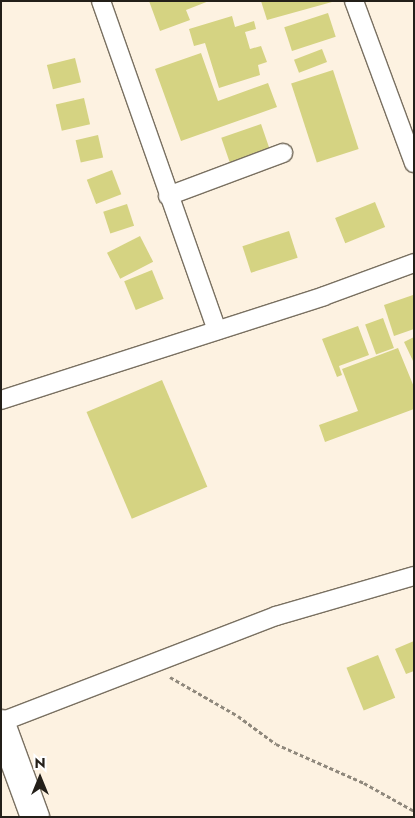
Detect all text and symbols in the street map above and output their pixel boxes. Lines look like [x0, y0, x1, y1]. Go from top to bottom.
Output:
north arrow [15, 753, 65, 803]
text: N [34, 753, 46, 773]

